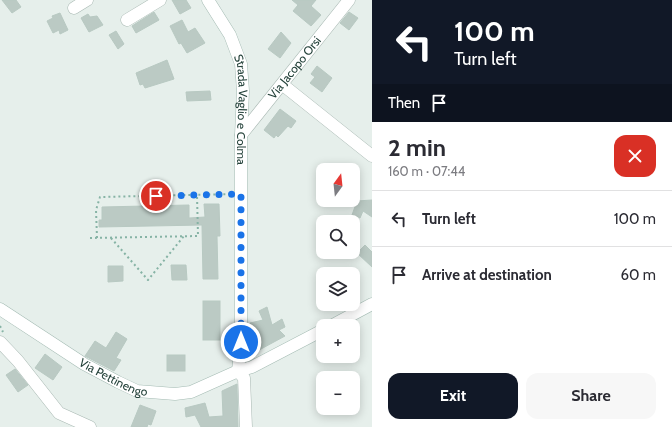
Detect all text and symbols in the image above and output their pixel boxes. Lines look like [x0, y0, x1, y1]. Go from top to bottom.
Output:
text: 100 m [454, 14, 535, 48]
icon: left [388, 16, 440, 68]
street label: Via Jacopo Orsi [265, 33, 324, 102]
text: Turn left [454, 48, 517, 70]
street label: Strada Vaglio e Colma [231, 52, 251, 165]
icon: arrive [428, 92, 450, 114]
text: Then [388, 94, 420, 112]
text: 2 min [388, 133, 446, 162]
button: close [614, 135, 656, 177]
north arrow [316, 163, 360, 207]
map controls [316, 163, 360, 415]
text: 160 m · 07:44 [388, 163, 465, 179]
pin [139, 179, 173, 213]
icon: arrive [145, 185, 167, 207]
icon: left [388, 208, 410, 230]
text: Turn left [422, 210, 476, 228]
text: 100 m [614, 210, 656, 228]
button: search [316, 215, 360, 259]
icon: arrive [388, 264, 410, 286]
text: Arrive at destination [422, 266, 552, 284]
text: 60 m [620, 266, 656, 284]
button: layers [316, 267, 360, 311]
button: + [316, 319, 360, 363]
position arrow [220, 321, 262, 363]
street label: Via Pettinengo [76, 355, 148, 399]
button: − [316, 371, 360, 415]
button: Exit [388, 373, 518, 419]
button: Share [526, 373, 656, 419]

